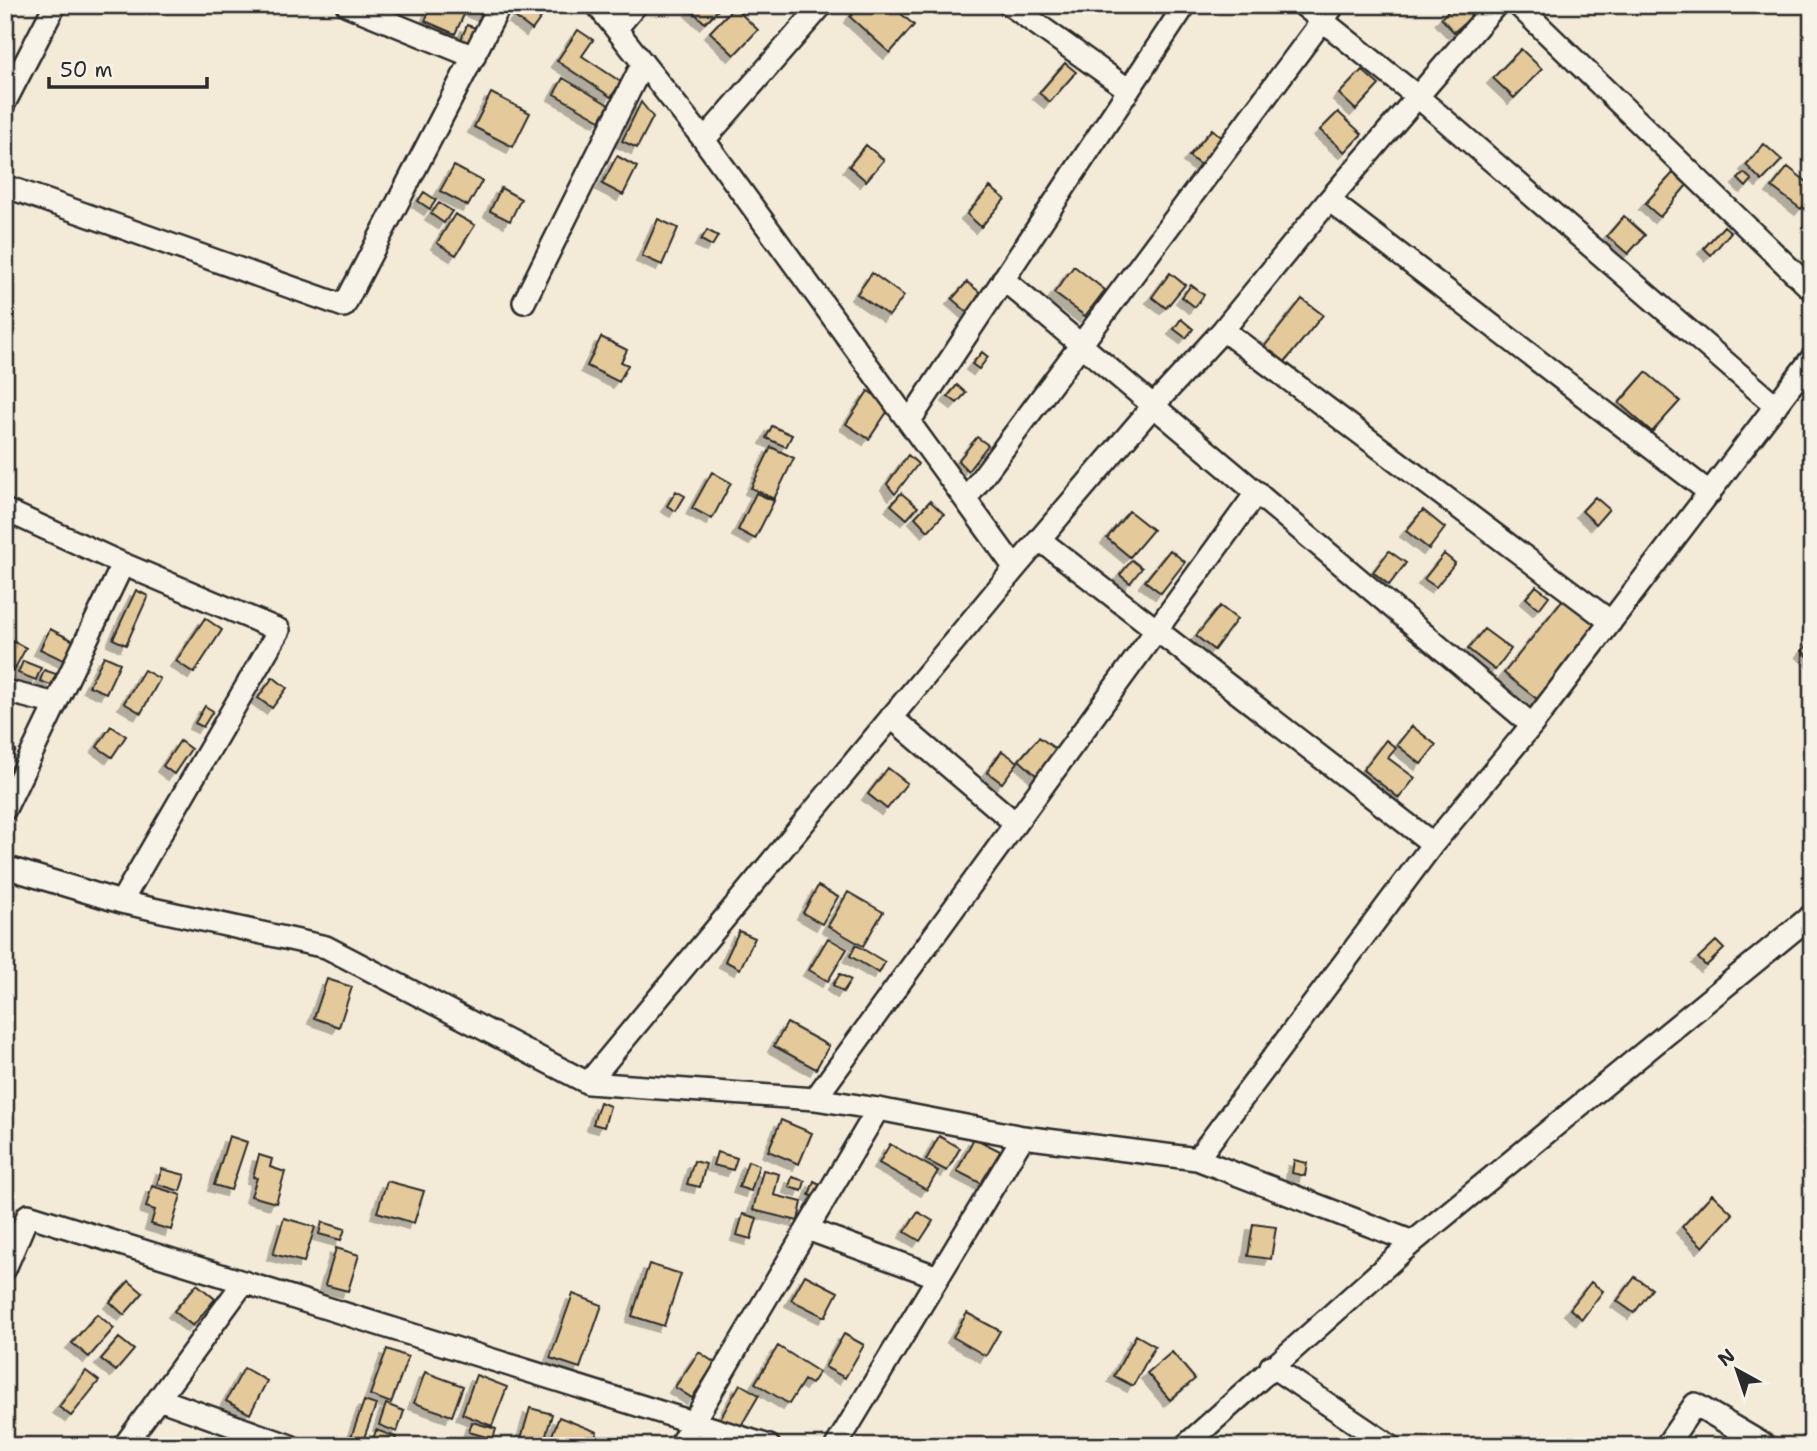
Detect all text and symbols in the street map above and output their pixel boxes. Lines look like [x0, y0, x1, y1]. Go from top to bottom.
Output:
scale bar [49, 46, 206, 90]
text: 50 m [60, 56, 113, 84]
north arrow [1702, 1336, 1772, 1406]
text: N [1713, 1343, 1740, 1372]

